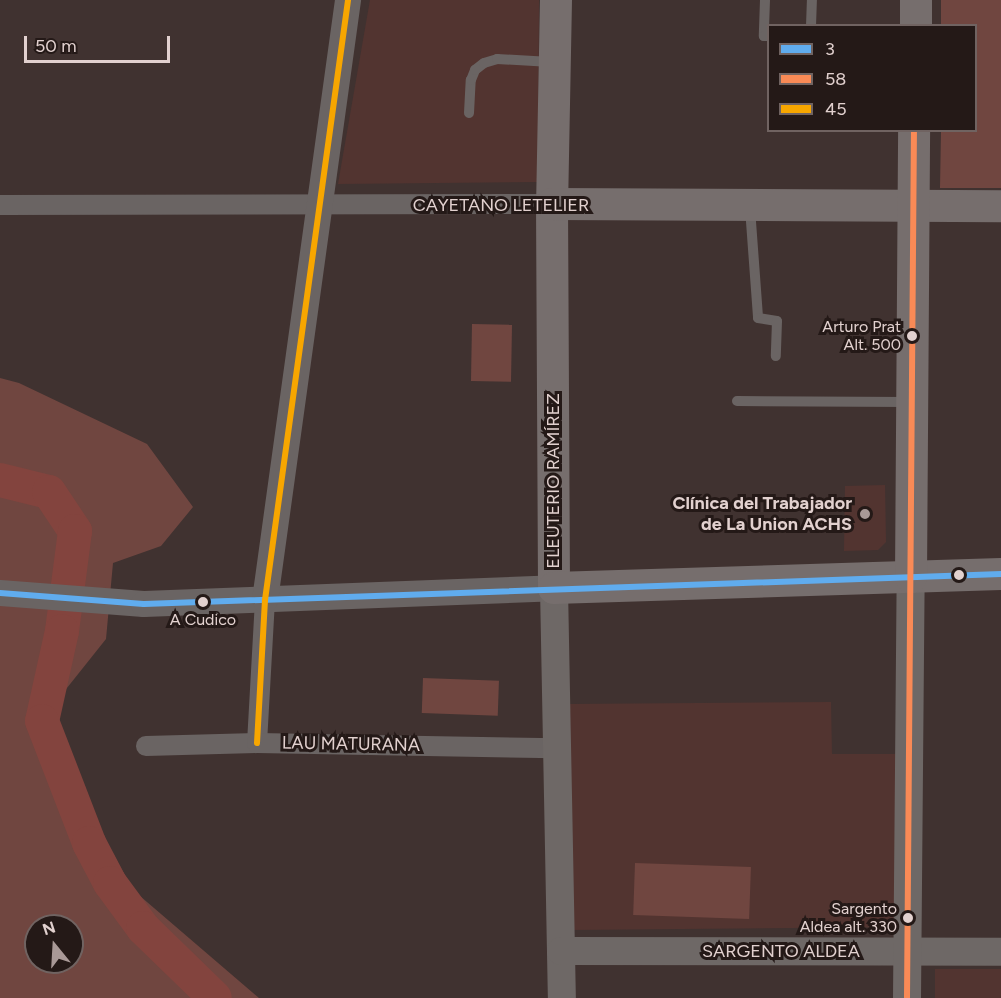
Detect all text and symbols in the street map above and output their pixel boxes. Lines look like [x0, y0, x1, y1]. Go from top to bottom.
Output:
scale bar [27, 24, 172, 62]
legend [767, 24, 977, 132]
text: 50 m [35, 35, 77, 57]
text: 3 [825, 38, 835, 60]
text: 58 [825, 68, 846, 90]
text: 45 [825, 98, 847, 120]
street label: CAYETANO LETELIER [413, 194, 589, 216]
place label: Arturo Prat Alt. 500 [822, 317, 901, 355]
marker: Arturo Prat Alt. 500 [906, 330, 918, 342]
street label: ELEUTERIO RAMÍREZ [542, 393, 564, 569]
place label: Clínica del Trabajador de La Union ACHS [672, 493, 852, 536]
marker: Clínica del Trabajador de La Union ACHS [856, 505, 874, 523]
unlabelled marker [953, 569, 965, 581]
marker: A Cudico [197, 596, 209, 608]
place label: A Cudico [170, 610, 236, 630]
street label: LAU MATURANA [282, 732, 420, 756]
place label: Sargento Aldea alt. 330 [800, 899, 897, 937]
marker: Sargento Aldea alt. 330 [902, 912, 914, 924]
north arrow [24, 914, 84, 974]
text: N [40, 917, 58, 939]
street label: SARGENTO ALDEA [702, 940, 860, 962]

